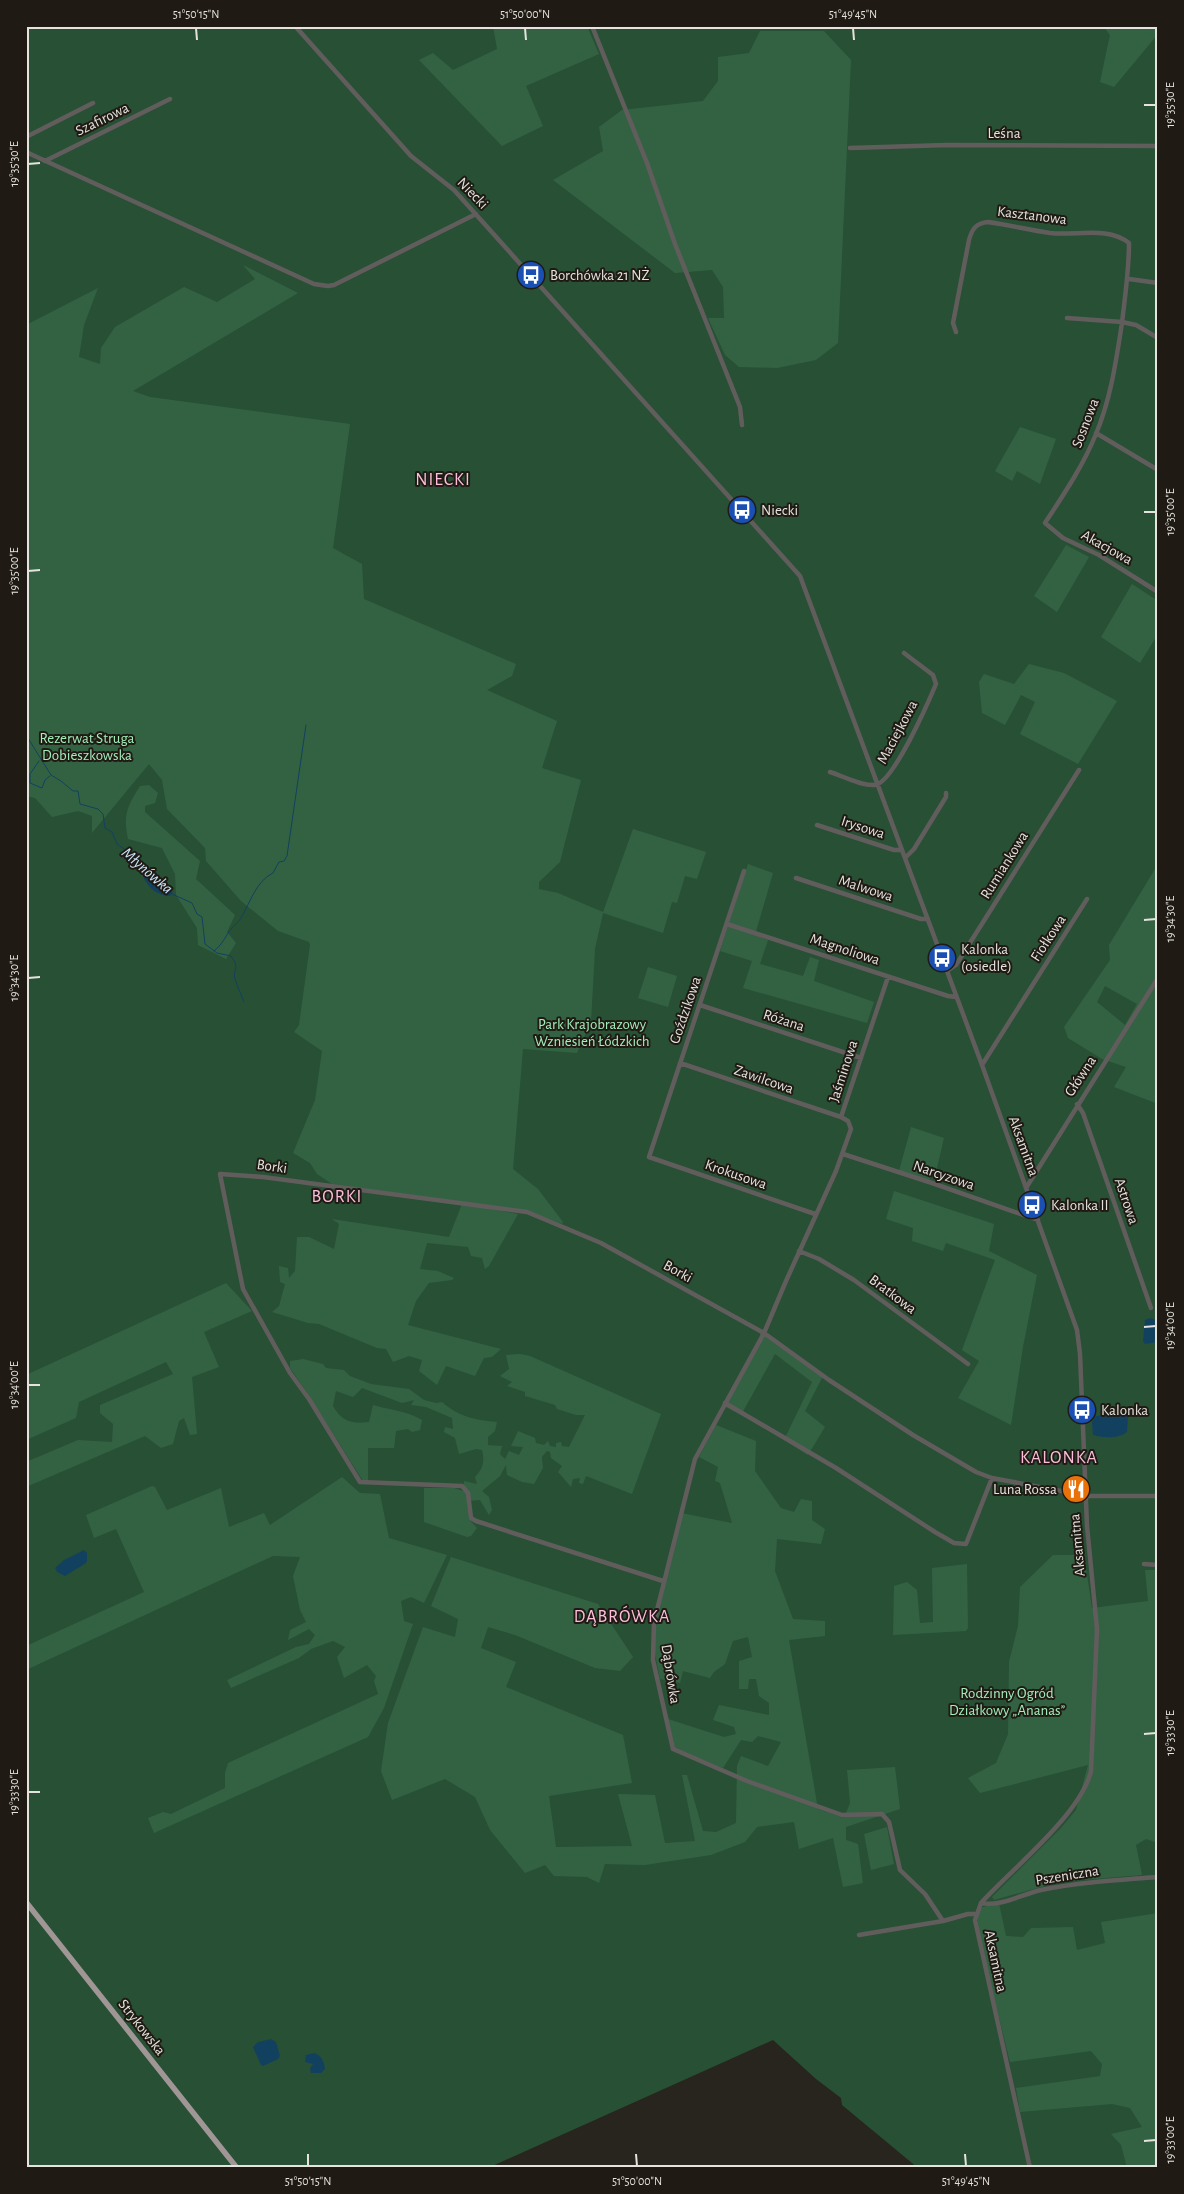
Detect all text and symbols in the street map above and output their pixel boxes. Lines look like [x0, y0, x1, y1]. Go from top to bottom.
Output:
text: 51°50'15"N [173, 8, 219, 20]
text: 51°50'00"N [500, 8, 550, 20]
text: 51°49'45"N [829, 8, 877, 20]
text: 19°35'30"E [1164, 82, 1176, 128]
street label: Szafirowa [73, 100, 131, 139]
street label: Leśna [987, 126, 1021, 141]
text: 19°35'30"E [8, 141, 20, 187]
street label: Niecki [454, 175, 491, 212]
street label: Kasztanowa [996, 204, 1068, 227]
bus stop icon: Borchówka 21 NŻ [516, 260, 546, 290]
place label: Borchówka 21 NŻ [550, 266, 649, 283]
street label: Sosnowa [1069, 396, 1102, 450]
district label: NIECKI [415, 471, 471, 489]
text: 19°35'00"E [1164, 488, 1176, 536]
bus stop icon: Niecki [727, 495, 757, 525]
place label: Niecki [761, 503, 798, 518]
street label: Akacjowa [1079, 527, 1135, 568]
text: 19°35'00"E [8, 547, 20, 595]
street label: Maciejkowa [875, 698, 920, 766]
park label: Rezerwat Struga Dobieszkowska [39, 731, 135, 763]
street label: Irysowa [839, 813, 887, 842]
street label: Rumiankowa [978, 829, 1031, 902]
water label: Młynówka [119, 845, 176, 897]
street label: Malwowa [837, 873, 895, 904]
text: 19°34'30"E [1164, 896, 1176, 942]
street label: Fiołkowa [1028, 912, 1069, 964]
street label: Magnoliowa [808, 931, 882, 968]
place label: Kalonka (osiedle) [961, 942, 1012, 974]
bus stop icon: Kalonka (osiedle) [927, 943, 957, 973]
text: 19°34'30"E [8, 955, 20, 1001]
street label: Goździkowa [667, 975, 704, 1046]
street label: Różana [761, 1007, 806, 1034]
park label: Park Krajobrazowy Wzniesień Łódzkich [534, 1017, 650, 1049]
street label: Jaśminowa [826, 1038, 861, 1104]
street label: Główna [1062, 1053, 1099, 1099]
street label: Zawilcowa [732, 1062, 796, 1097]
street label: Aksamitna [1006, 1114, 1041, 1178]
street label: Borki [256, 1157, 288, 1176]
street label: Krokusowa [703, 1157, 769, 1192]
street label: Narcyzowa [911, 1158, 976, 1193]
street label: Astrowa [1112, 1176, 1141, 1226]
district label: BORKI [312, 1188, 362, 1206]
bus stop icon: Kalonka II [1017, 1190, 1047, 1220]
place label: Kalonka II [1051, 1198, 1109, 1213]
street label: Borki [661, 1257, 695, 1285]
street label: Bratkowa [866, 1272, 919, 1317]
text: 19°34'00"E [1164, 1302, 1176, 1350]
text: 19°34'00"E [8, 1361, 20, 1409]
bus stop icon: Kalonka [1067, 1395, 1097, 1425]
place label: Kalonka [1101, 1403, 1148, 1418]
district label: KALONKA [1020, 1449, 1098, 1467]
restaurant icon: Luna Rossa [1061, 1474, 1091, 1504]
place label: Luna Rossa [993, 1482, 1057, 1497]
street label: Aksamitna [1067, 1513, 1088, 1577]
district label: DĄBRÓWKA [574, 1605, 670, 1626]
street label: Dąbrówka [658, 1643, 683, 1705]
park label: Rodzinny Ogród Działkowy „Ananas” [949, 1686, 1065, 1718]
text: 19°33'30"E [1164, 1710, 1176, 1756]
text: 19°33'30"E [8, 1769, 20, 1815]
street label: Pszeniczna [1034, 1863, 1100, 1888]
street label: Aksamitna [982, 1929, 1009, 1994]
street label: Strykowska [115, 1997, 168, 2058]
text: 19°33'00"E [1164, 2116, 1176, 2163]
text: 51°50'15"N [285, 2175, 331, 2187]
text: 51°50'00"N [612, 2175, 662, 2187]
text: 51°49'45"N [942, 2175, 990, 2187]

